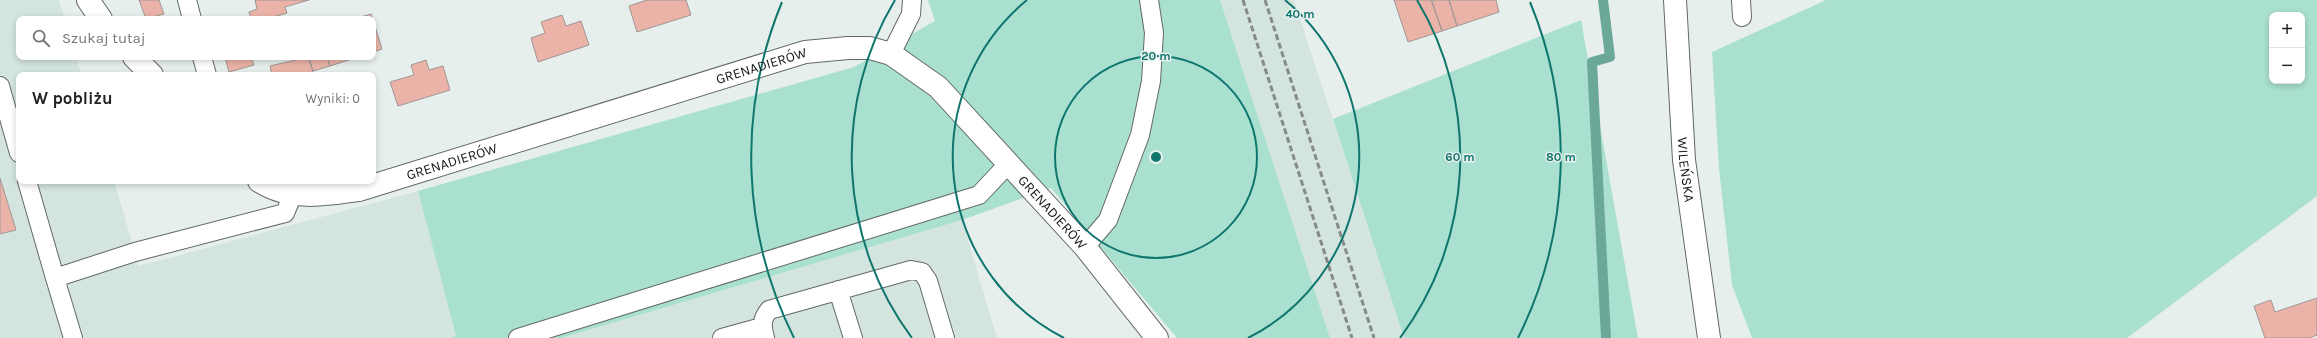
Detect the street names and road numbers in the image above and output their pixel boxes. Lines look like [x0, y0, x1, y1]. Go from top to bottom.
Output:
street label: GRENADIERÓW [714, 43, 809, 88]
street label: WILEŃSKA [1674, 137, 1698, 203]
street label: GRENADIERÓW [404, 139, 500, 183]
street label: GRENADIERÓW [1015, 172, 1091, 253]

